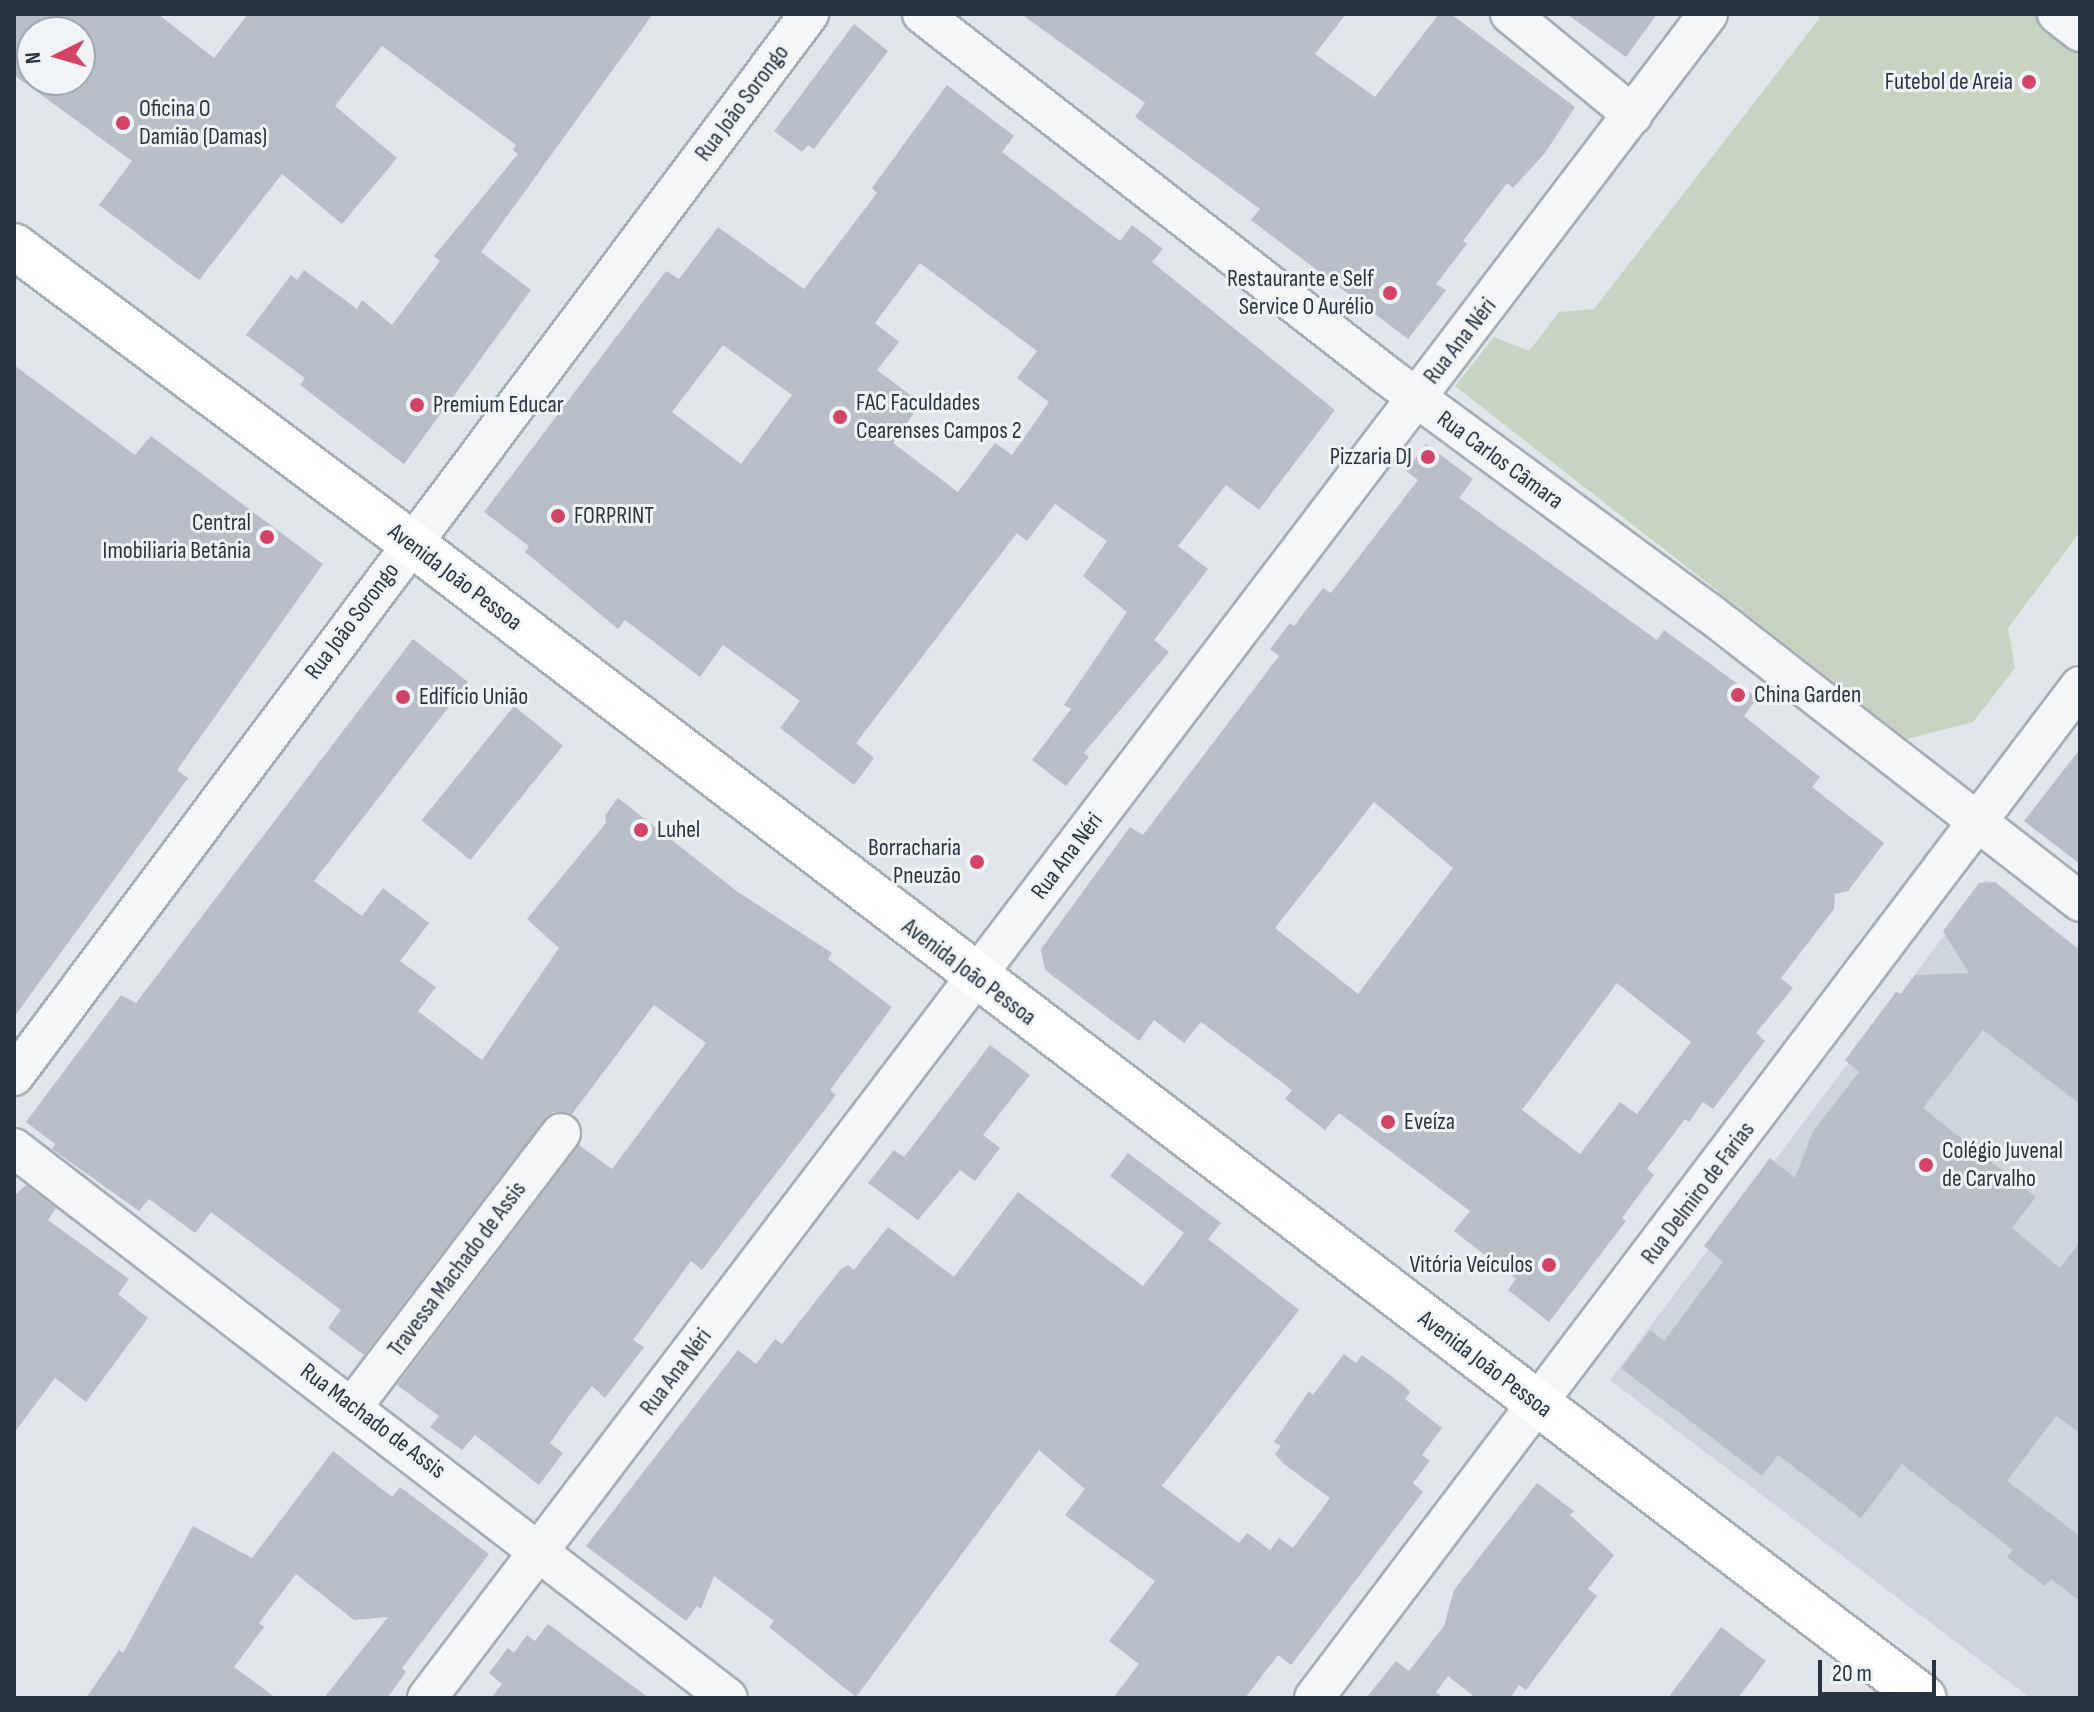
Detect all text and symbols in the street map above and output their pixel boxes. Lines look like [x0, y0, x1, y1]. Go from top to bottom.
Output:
north arrow [16, 16, 96, 96]
street label: Rua João Sorongo [689, 39, 795, 167]
text: N [20, 51, 48, 65]
place label: Futebol de Areia [1885, 68, 2013, 96]
marker: Futebol de Areia [2020, 73, 2038, 91]
place label: Oficina O Damião (Damas) [139, 95, 267, 151]
marker: Oficina O Damião (Damas) [114, 114, 132, 132]
place label: Restaurante e Self Service O Aurélio [1227, 265, 1374, 321]
marker: Restaurante e Self Service O Aurélio [1381, 284, 1399, 302]
street label: Rua Ana Néri [1417, 292, 1503, 390]
place label: FAC Faculdades Cearenses Campos 2 [856, 389, 1022, 445]
place label: Premium Educar [433, 391, 564, 419]
marker: Premium Educar [408, 396, 426, 414]
street label: Rua Carlos Câmara [1431, 404, 1569, 516]
marker: FAC Faculdades Cearenses Campos 2 [831, 408, 849, 426]
place label: Pizzaria DJ [1330, 443, 1412, 471]
marker: Pizzaria DJ [1419, 448, 1437, 466]
place label: FORPRINT [574, 502, 654, 530]
marker: FORPRINT [549, 507, 567, 525]
place label: Central Imobiliaria Betânia [103, 509, 251, 565]
street label: Avenida João Pessoa [382, 517, 528, 637]
marker: Central Imobiliaria Betânia [258, 528, 276, 546]
street label: Rua João Sorongo [299, 557, 405, 685]
place label: China Garden [1754, 681, 1861, 709]
place label: Edifício União [419, 683, 528, 711]
marker: China Garden [1729, 686, 1747, 704]
marker: Edifício União [394, 688, 412, 706]
street label: Rua Ana Néri [1025, 807, 1109, 905]
place label: Luhel [657, 816, 700, 844]
marker: Luhel [632, 821, 650, 839]
place label: Borracharia Pneuzão [868, 834, 961, 890]
marker: Borracharia Pneuzão [968, 853, 986, 871]
street label: Avenida João Pessoa [896, 912, 1042, 1032]
place label: Eveíza [1404, 1108, 1455, 1136]
marker: Eveíza [1379, 1113, 1397, 1131]
street label: Rua Delmiro de Farias [1635, 1116, 1761, 1270]
place label: Colégio Juvenal de Carvalho [1942, 1137, 2063, 1193]
marker: Colégio Juvenal de Carvalho [1917, 1156, 1935, 1174]
street label: Travessa Machado de Assis [382, 1175, 532, 1363]
place label: Vitória Veículos [1409, 1251, 1533, 1279]
marker: Vitória Veículos [1540, 1256, 1558, 1274]
street label: Avenida João Pessoa [1412, 1304, 1558, 1424]
street label: Rua Ana Néri [634, 1323, 718, 1421]
street label: Rua Machado de Assis [295, 1357, 451, 1485]
scale bar [1822, 1644, 1940, 1694]
text: 20 m [1832, 1659, 1872, 1688]

